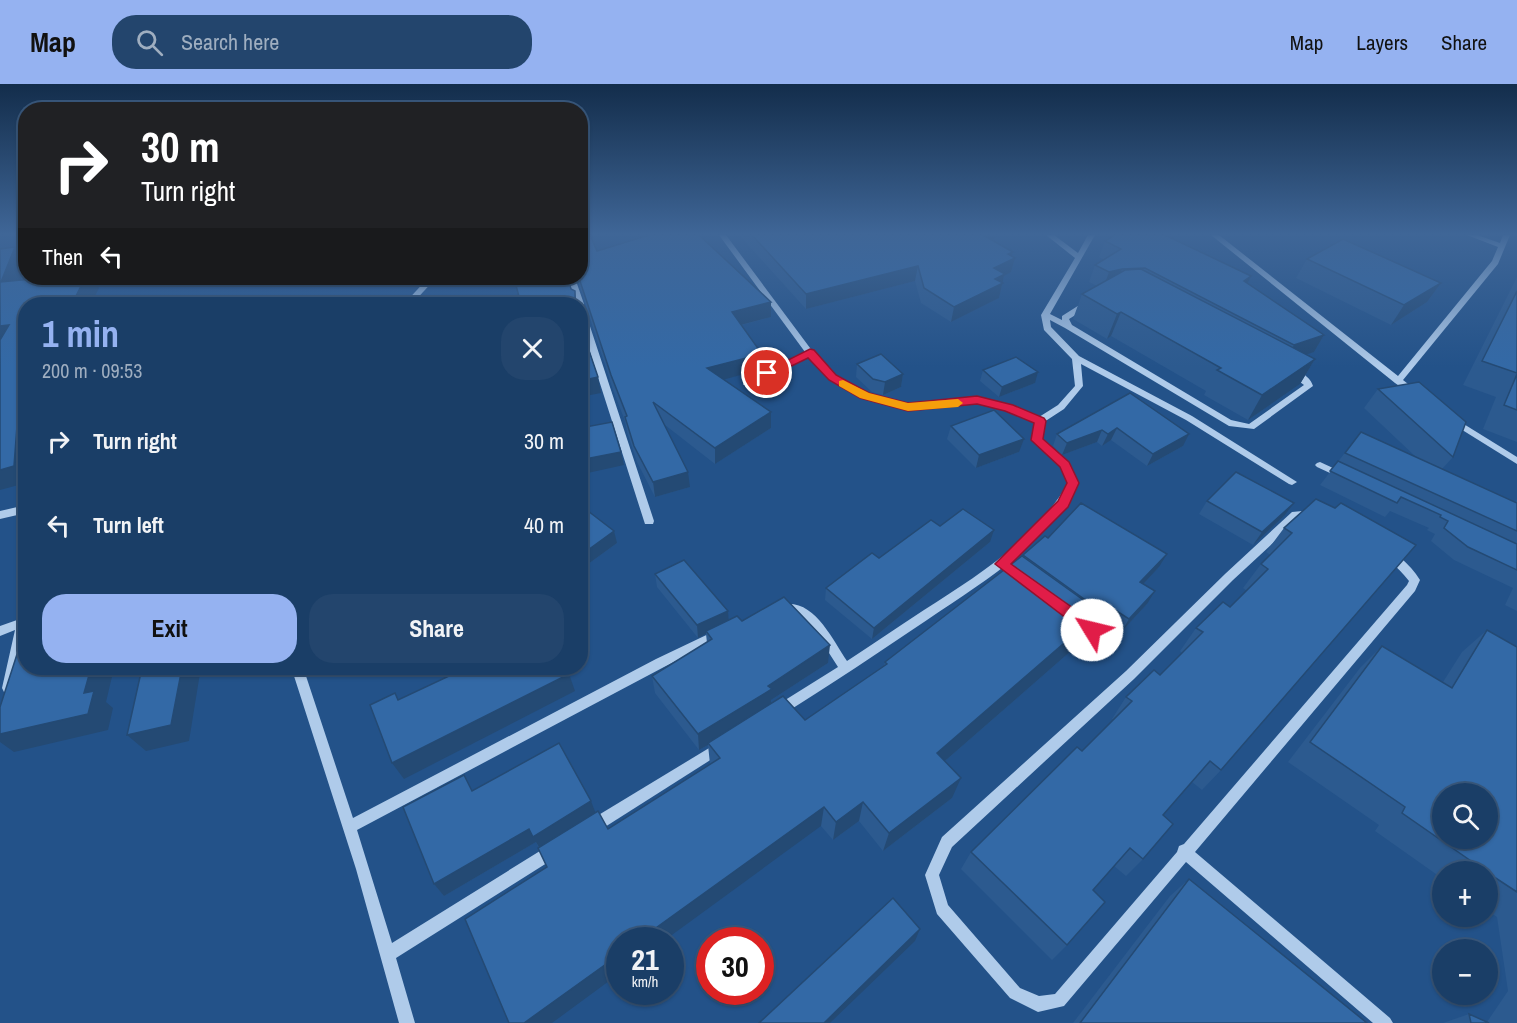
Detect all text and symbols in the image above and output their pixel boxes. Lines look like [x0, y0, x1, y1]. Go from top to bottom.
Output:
search box [112, 15, 532, 69]
text: Map [30, 23, 76, 61]
icon: search [133, 26, 166, 59]
text: Search here [181, 27, 279, 57]
text: Map [1290, 28, 1323, 57]
text: Layers [1356, 28, 1408, 57]
text: Share [1441, 28, 1487, 57]
text: 30 m [141, 119, 220, 175]
icon: right [42, 126, 120, 204]
text: Turn right [141, 173, 235, 209]
icon: left [95, 240, 128, 273]
text: Then [42, 242, 83, 272]
text: 1 min [42, 310, 119, 358]
button: close [501, 317, 564, 380]
pin [741, 347, 792, 398]
icon: arrive [750, 356, 783, 389]
text: 200 m · 09:53 [42, 357, 142, 384]
icon: right [42, 425, 75, 458]
text: Turn right [93, 426, 177, 456]
text: 30 m [524, 426, 564, 456]
icon: left [42, 509, 75, 542]
text: Turn left [93, 510, 164, 540]
text: 40 m [524, 510, 564, 540]
button: Exit [42, 594, 297, 663]
button: Share [309, 594, 564, 663]
position arrow [1060, 598, 1124, 662]
map controls [1432, 783, 1498, 1005]
button: search [1432, 783, 1498, 849]
button: + [1432, 861, 1498, 927]
speed limit sign: 30 [696, 927, 774, 1005]
text: 21 [631, 939, 659, 979]
button: − [1432, 939, 1498, 1005]
text: km/h [632, 971, 658, 992]

